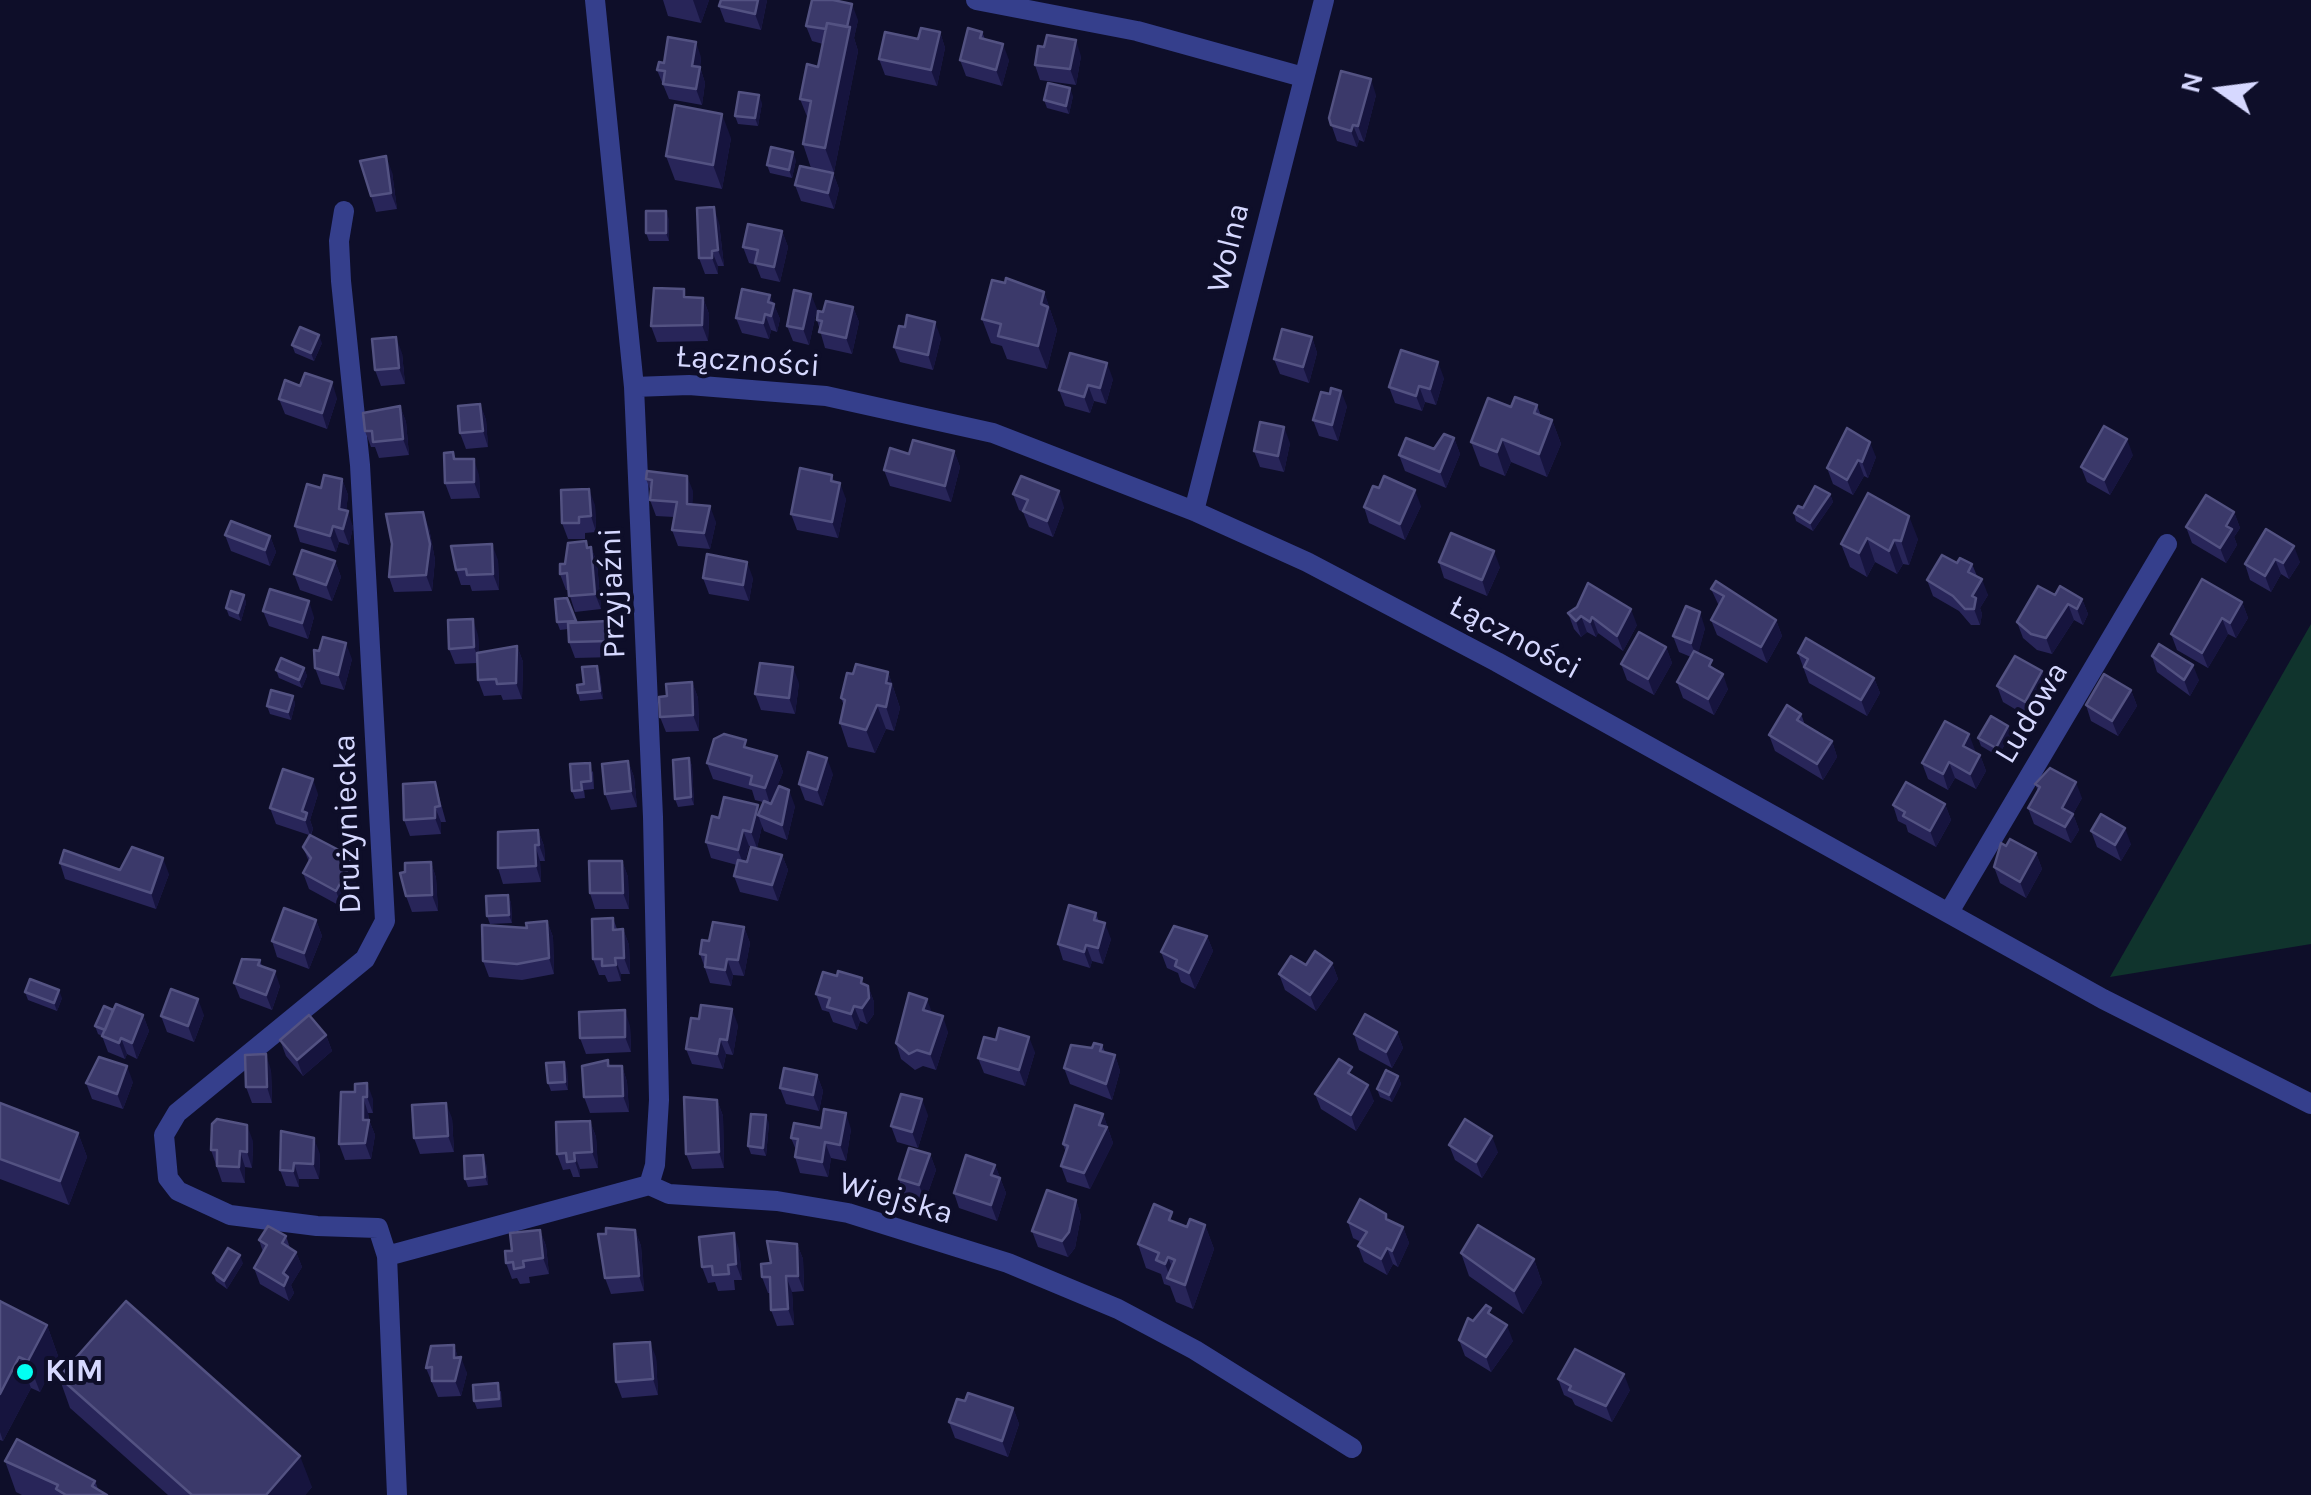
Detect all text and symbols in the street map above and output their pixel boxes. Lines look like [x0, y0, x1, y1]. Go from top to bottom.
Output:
north arrow [2171, 40, 2271, 140]
text: N [2173, 69, 2210, 96]
street label: Wolna [1199, 199, 1259, 297]
street label: Łączności [675, 338, 821, 386]
street label: Przyjaźni [592, 527, 634, 659]
street label: Łączności [1442, 587, 1588, 689]
street label: Ludowa [1987, 655, 2077, 771]
street label: Drużyniecka [326, 734, 370, 914]
street label: Wiejska [834, 1164, 958, 1234]
place label: KIM [45, 1353, 104, 1391]
marker: KIM [14, 1361, 36, 1383]

